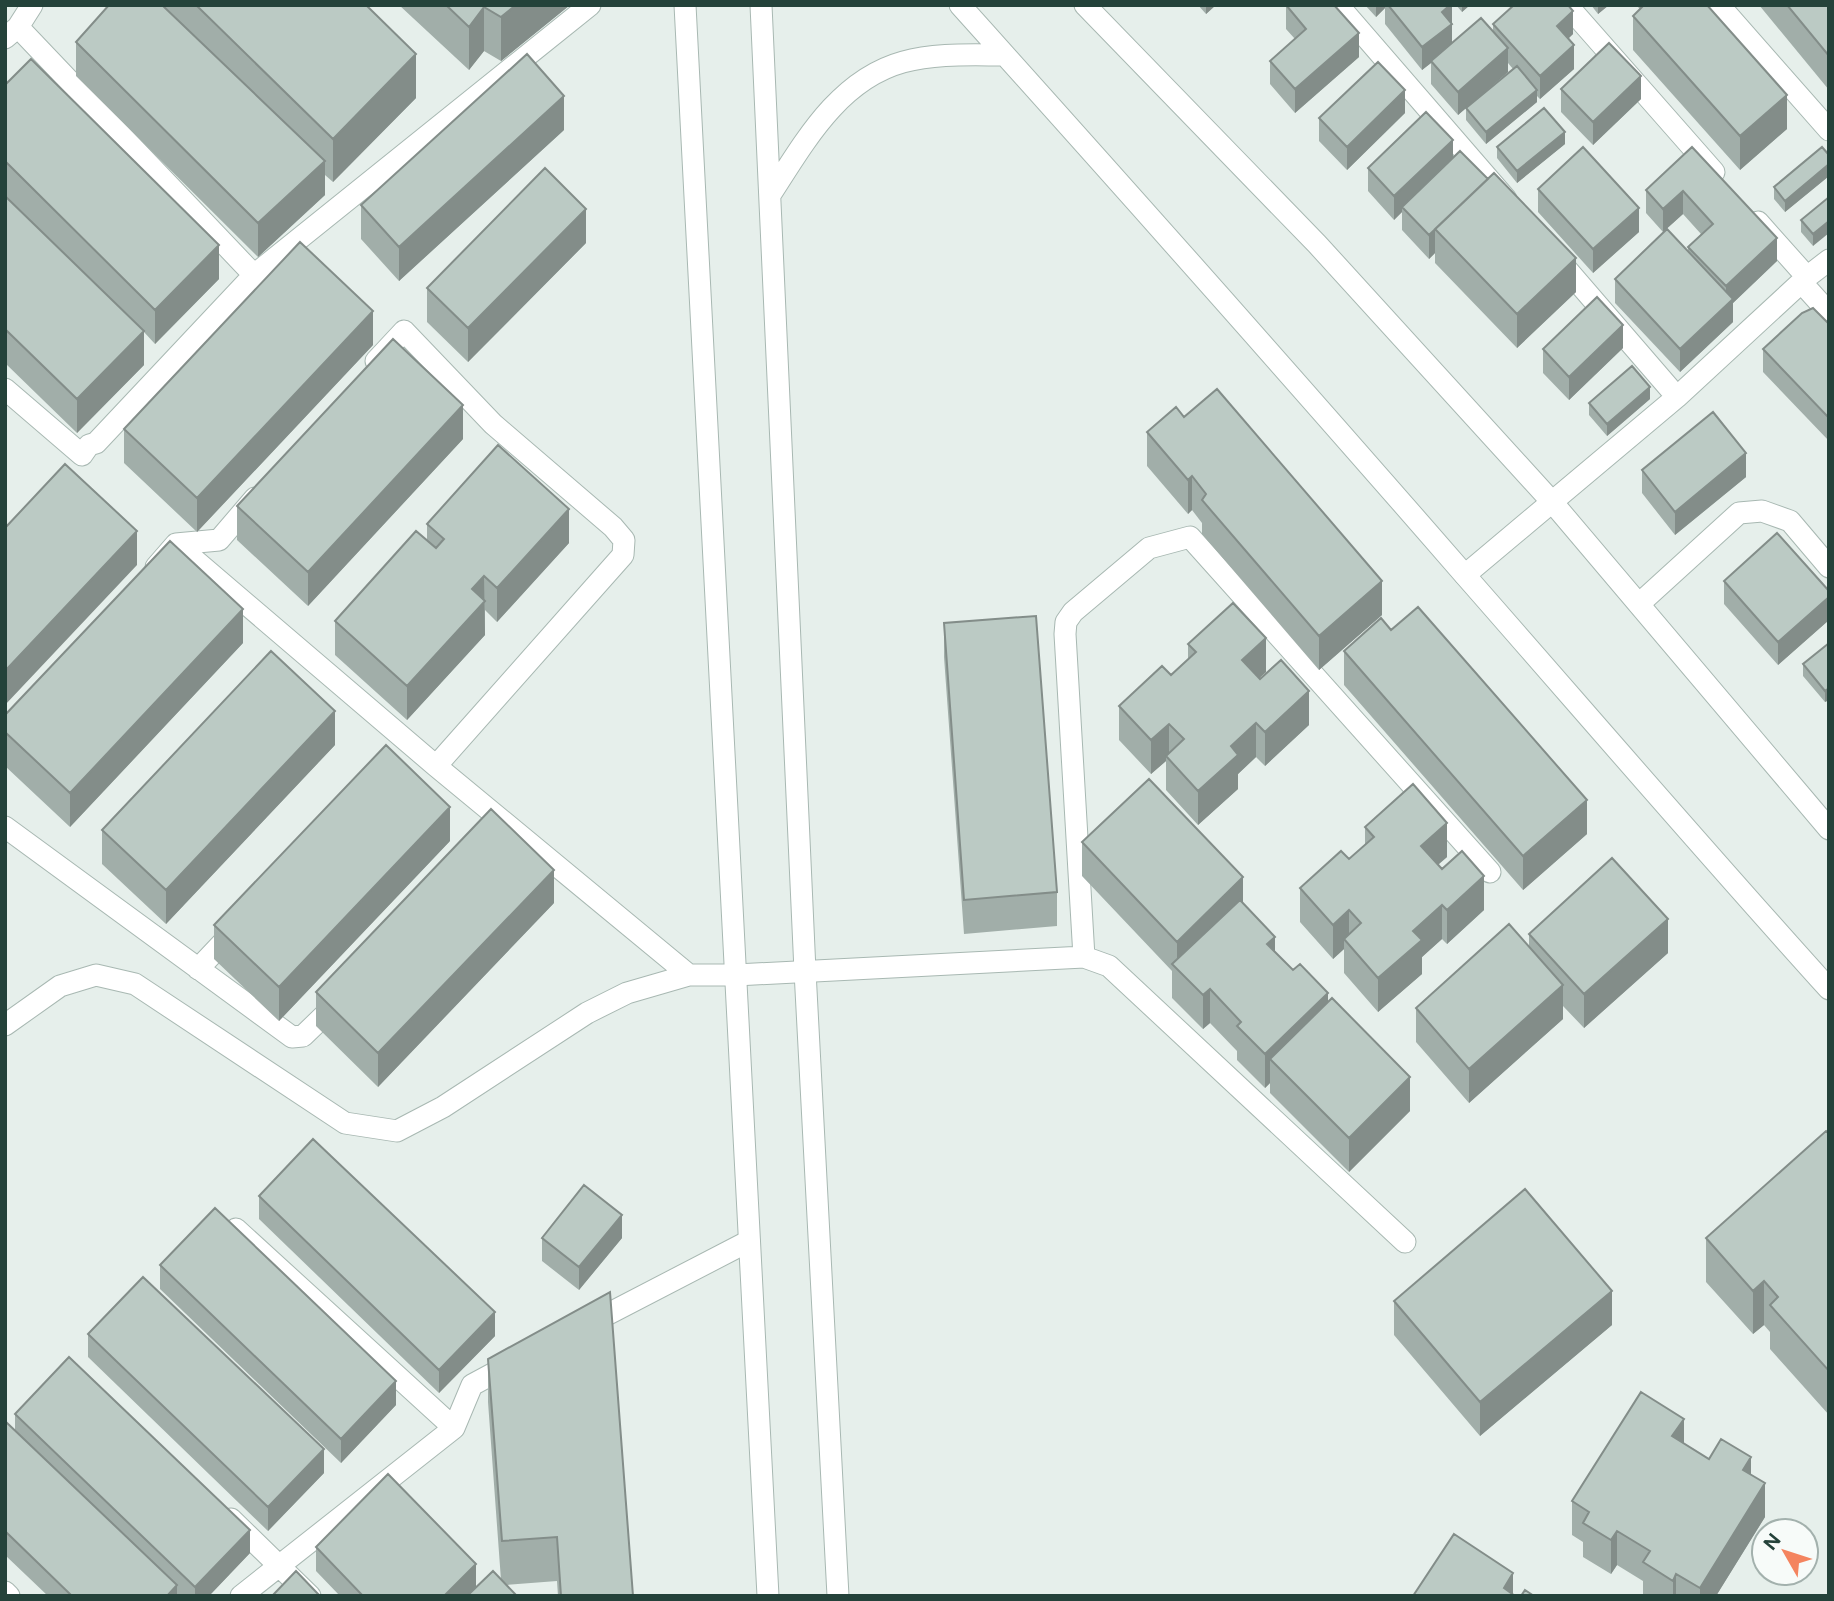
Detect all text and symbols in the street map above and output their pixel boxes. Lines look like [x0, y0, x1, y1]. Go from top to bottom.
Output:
north arrow [1750, 1517, 1820, 1587]
text: N [1759, 1529, 1786, 1555]

